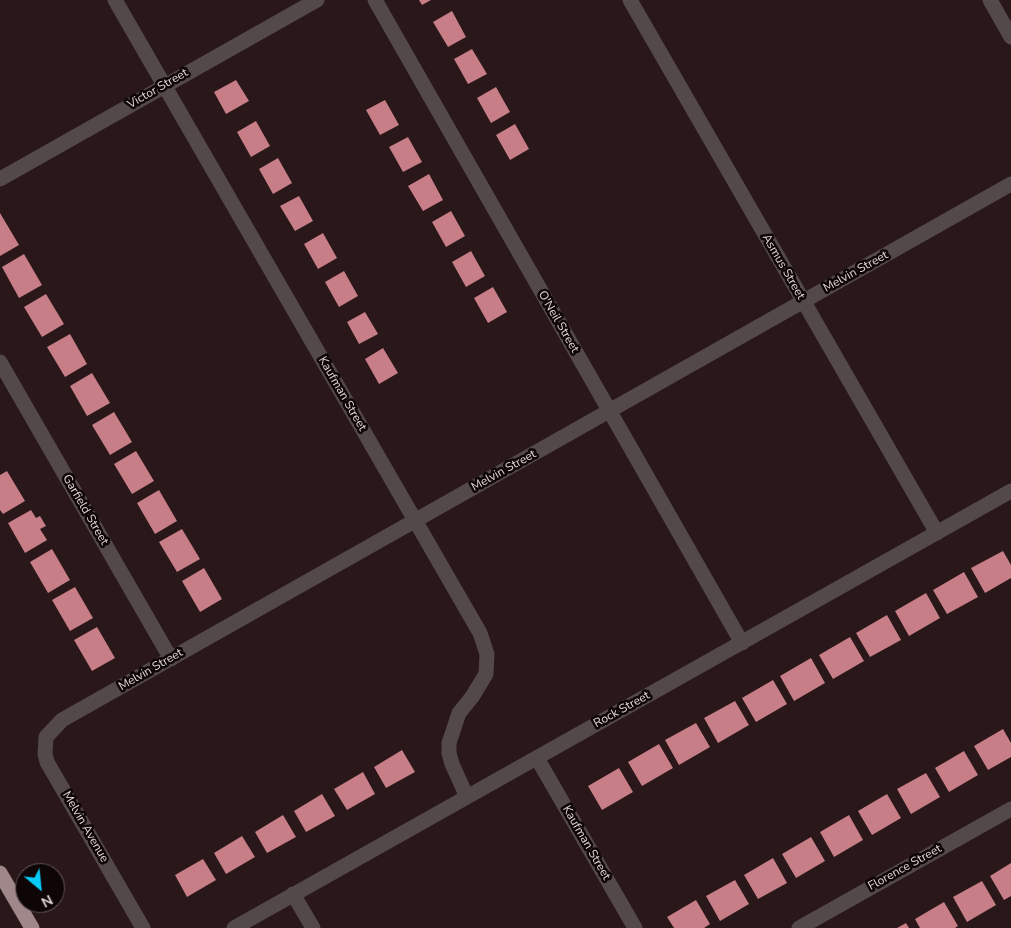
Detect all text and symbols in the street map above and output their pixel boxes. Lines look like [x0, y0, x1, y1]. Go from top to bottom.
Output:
street label: Victor Street [125, 66, 191, 112]
street label: Asmus Street [759, 232, 807, 302]
street label: Melvin Street [821, 248, 891, 296]
street label: O'Neil Street [534, 288, 582, 356]
street label: Kaufman Street [315, 354, 369, 434]
street label: Melvin Street [469, 447, 539, 495]
street label: Garfield Street [59, 472, 111, 548]
street label: Melvin Street [116, 646, 186, 694]
street label: Rock Street [591, 689, 653, 731]
street label: Melvin Avenue [59, 789, 111, 865]
street label: Kaufman Street [559, 803, 613, 883]
street label: Florence Street [866, 842, 944, 894]
north arrow [15, 863, 65, 913]
text: N [38, 890, 56, 912]

